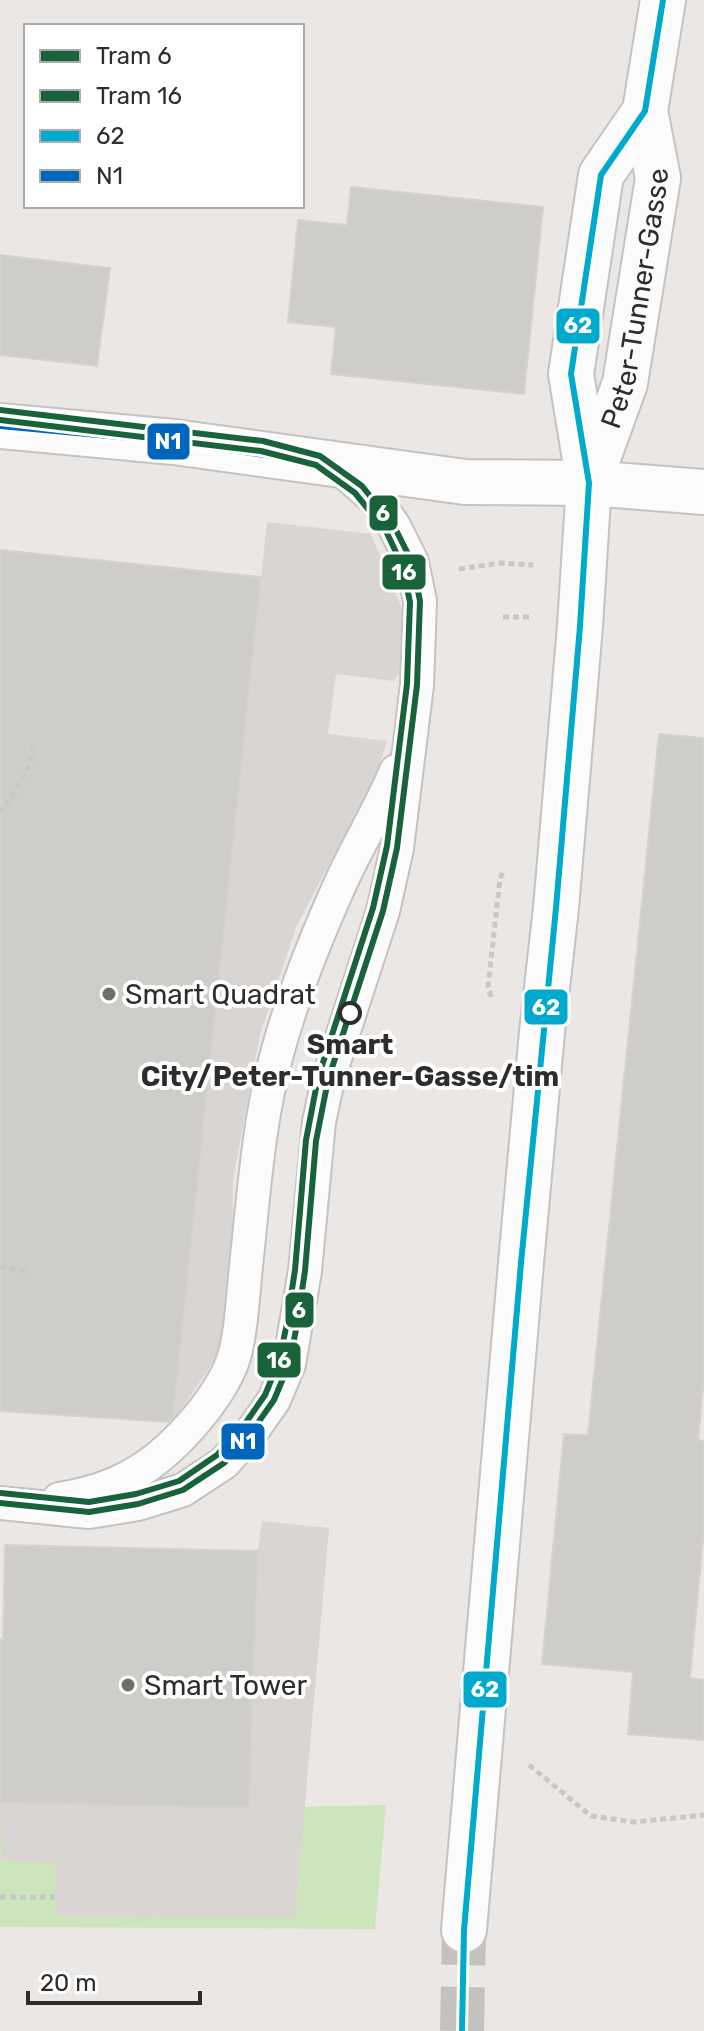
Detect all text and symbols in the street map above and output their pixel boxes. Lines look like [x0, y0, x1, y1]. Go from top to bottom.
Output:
legend [24, 24, 304, 208]
text: Tram 6 [96, 42, 172, 70]
text: Tram 16 [96, 82, 182, 110]
text: 62 [96, 122, 125, 150]
text: N1 [96, 162, 123, 190]
street label: Peter-Tunner-Gasse [594, 166, 675, 433]
line badge: 62 [555, 307, 601, 345]
text: 62 [564, 312, 592, 339]
line badge: N1 [146, 422, 191, 461]
text: N1 [155, 428, 181, 455]
line badge: 6 [368, 494, 399, 532]
text: 6 [376, 500, 390, 527]
line badge: 16 [381, 553, 427, 591]
text: 16 [391, 559, 417, 586]
place label: Smart Quadrat [125, 978, 316, 1011]
marker: Smart Quadrat [100, 985, 118, 1003]
line badge: 62 [523, 988, 569, 1026]
text: 62 [532, 994, 560, 1021]
marker: Smart City/Peter-Tunner-Gasse/tim [339, 1002, 361, 1024]
place label: Smart City/Peter-Tunner-Gasse/tim [141, 1028, 559, 1093]
line badge: 6 [284, 1291, 315, 1329]
text: 6 [292, 1297, 306, 1324]
line badge: 16 [256, 1341, 302, 1379]
text: 16 [266, 1347, 292, 1374]
line badge: N1 [220, 1422, 266, 1461]
text: N1 [230, 1428, 256, 1455]
place label: Smart Tower [144, 1669, 307, 1702]
line badge: 62 [462, 1670, 508, 1709]
marker: Smart Tower [119, 1676, 137, 1694]
text: 62 [471, 1676, 499, 1703]
scale bar [28, 1955, 200, 2005]
text: 20 m [40, 1969, 97, 1997]

